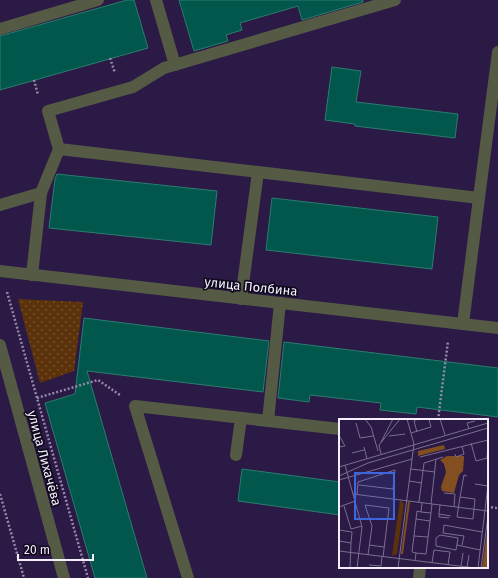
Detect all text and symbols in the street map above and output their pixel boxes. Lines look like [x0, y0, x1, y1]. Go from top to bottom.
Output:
street label: улица Полбина [204, 274, 298, 299]
street label: улица Лихачёва [25, 409, 64, 507]
inset map [339, 419, 488, 568]
scale bar [18, 536, 93, 562]
text: 20 m [24, 543, 50, 557]

